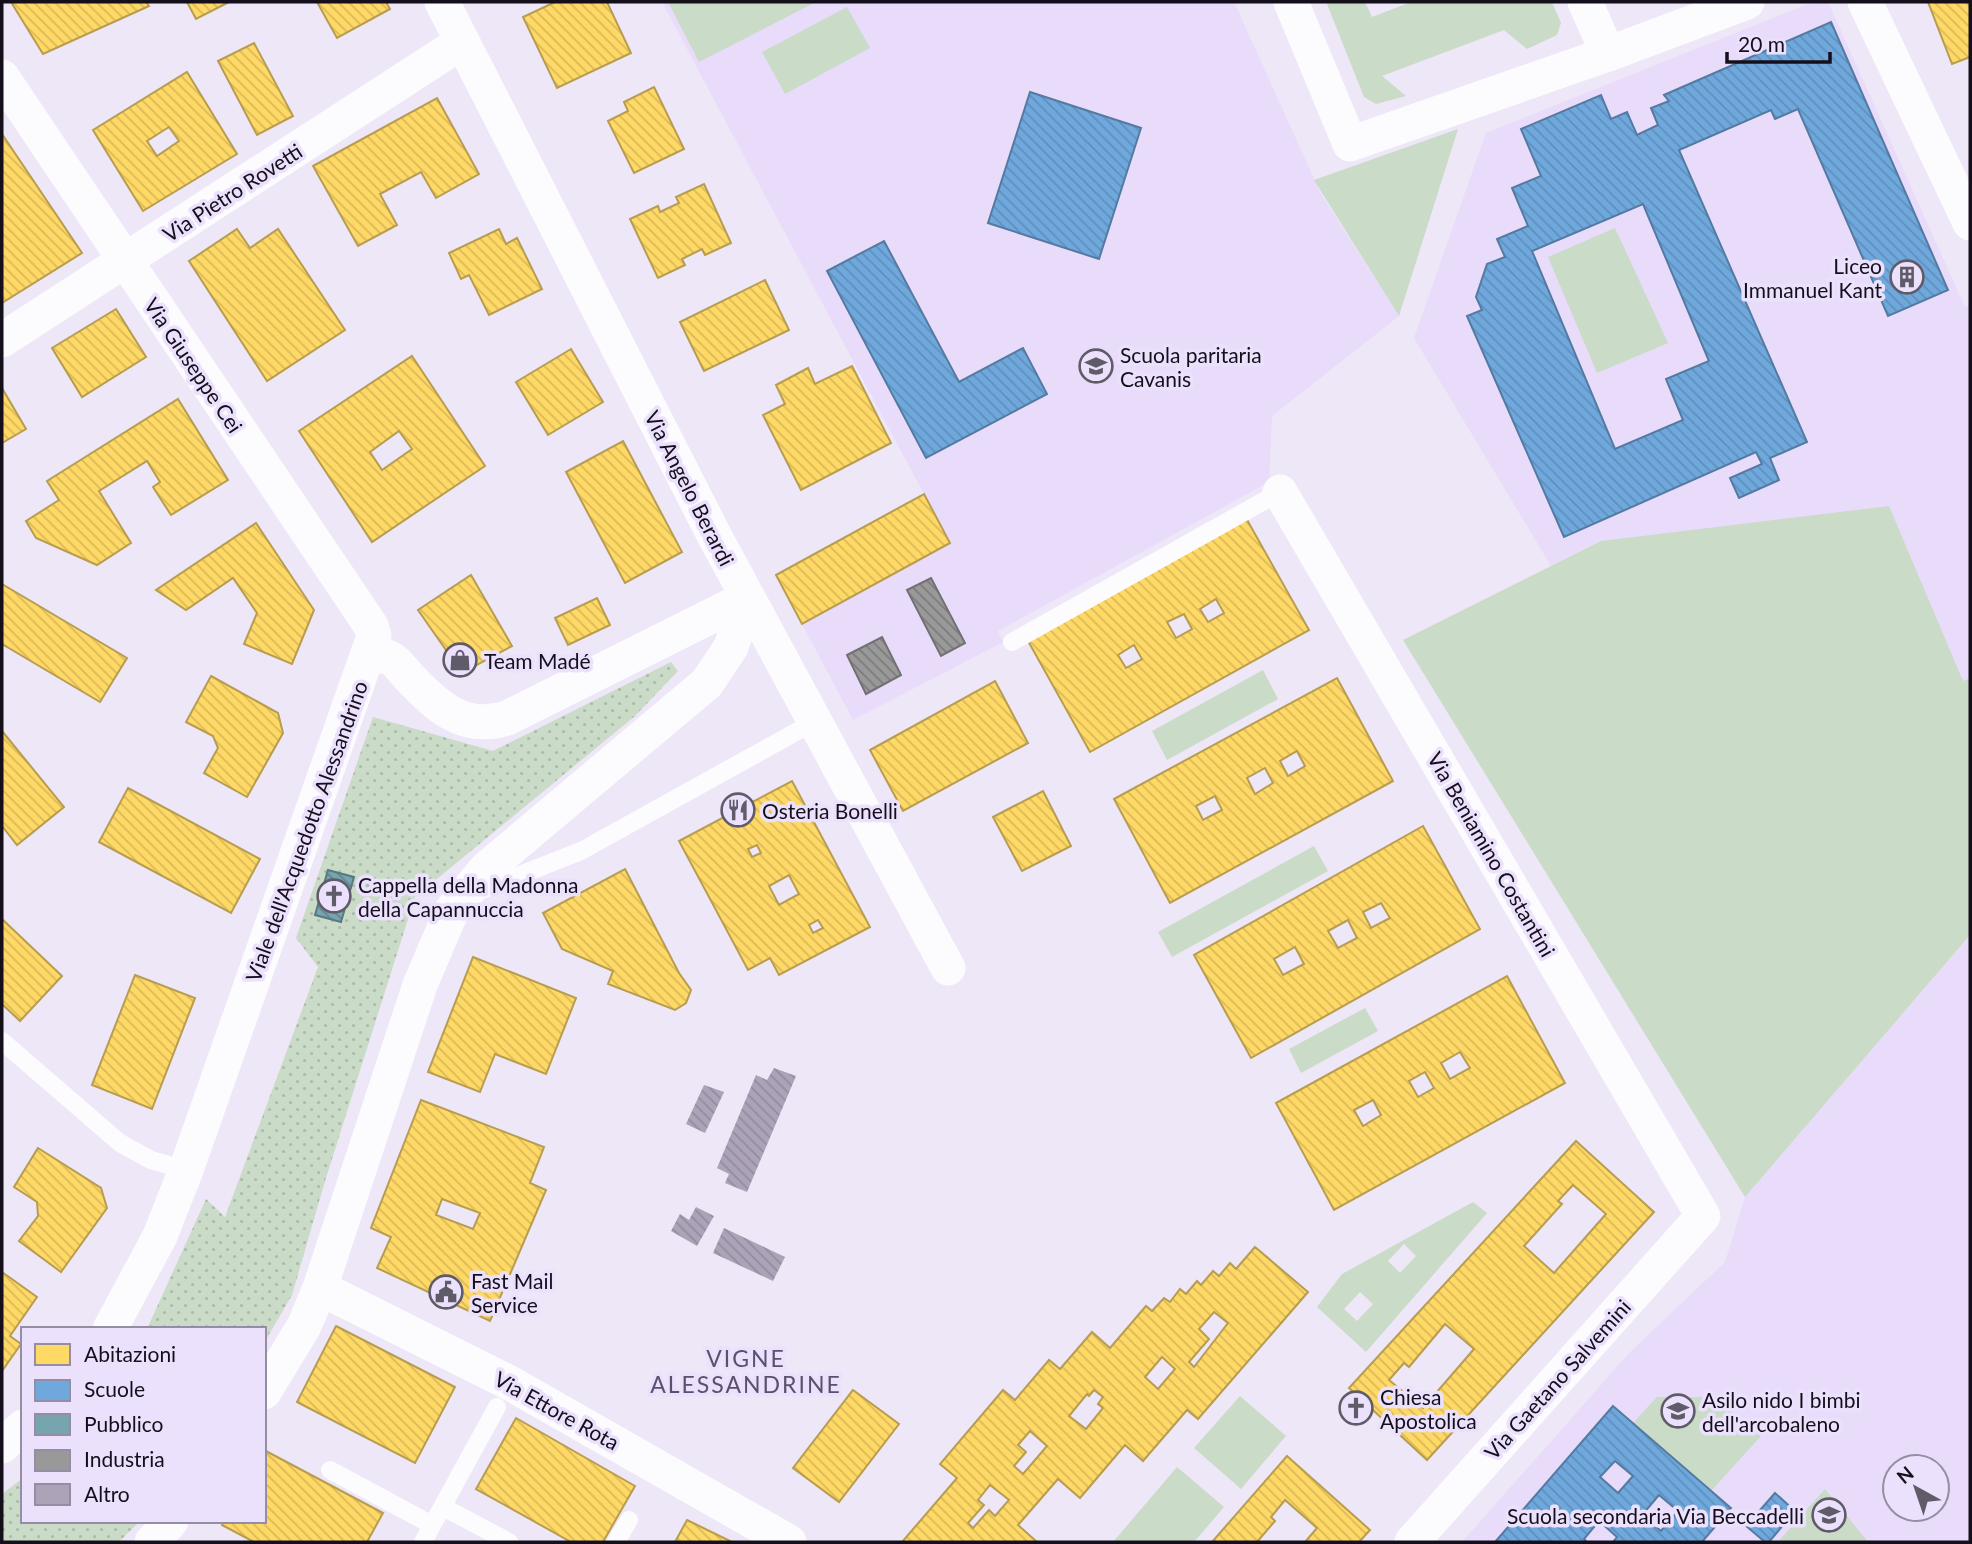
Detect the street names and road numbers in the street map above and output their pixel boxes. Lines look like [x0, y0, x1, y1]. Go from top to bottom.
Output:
street label: Via Pietro Rovetti [158, 138, 306, 246]
street label: Via Giuseppe Cei [140, 293, 248, 437]
street label: Via Angelo Berardi [640, 406, 740, 570]
street label: Viale dell'Acquedotto Alessandrino [240, 677, 372, 985]
street label: Via Beniamino Costantini [1423, 747, 1561, 961]
street label: Via Gaetano Salvemini [1479, 1294, 1635, 1464]
street label: Via Ettore Rota [490, 1365, 624, 1455]

